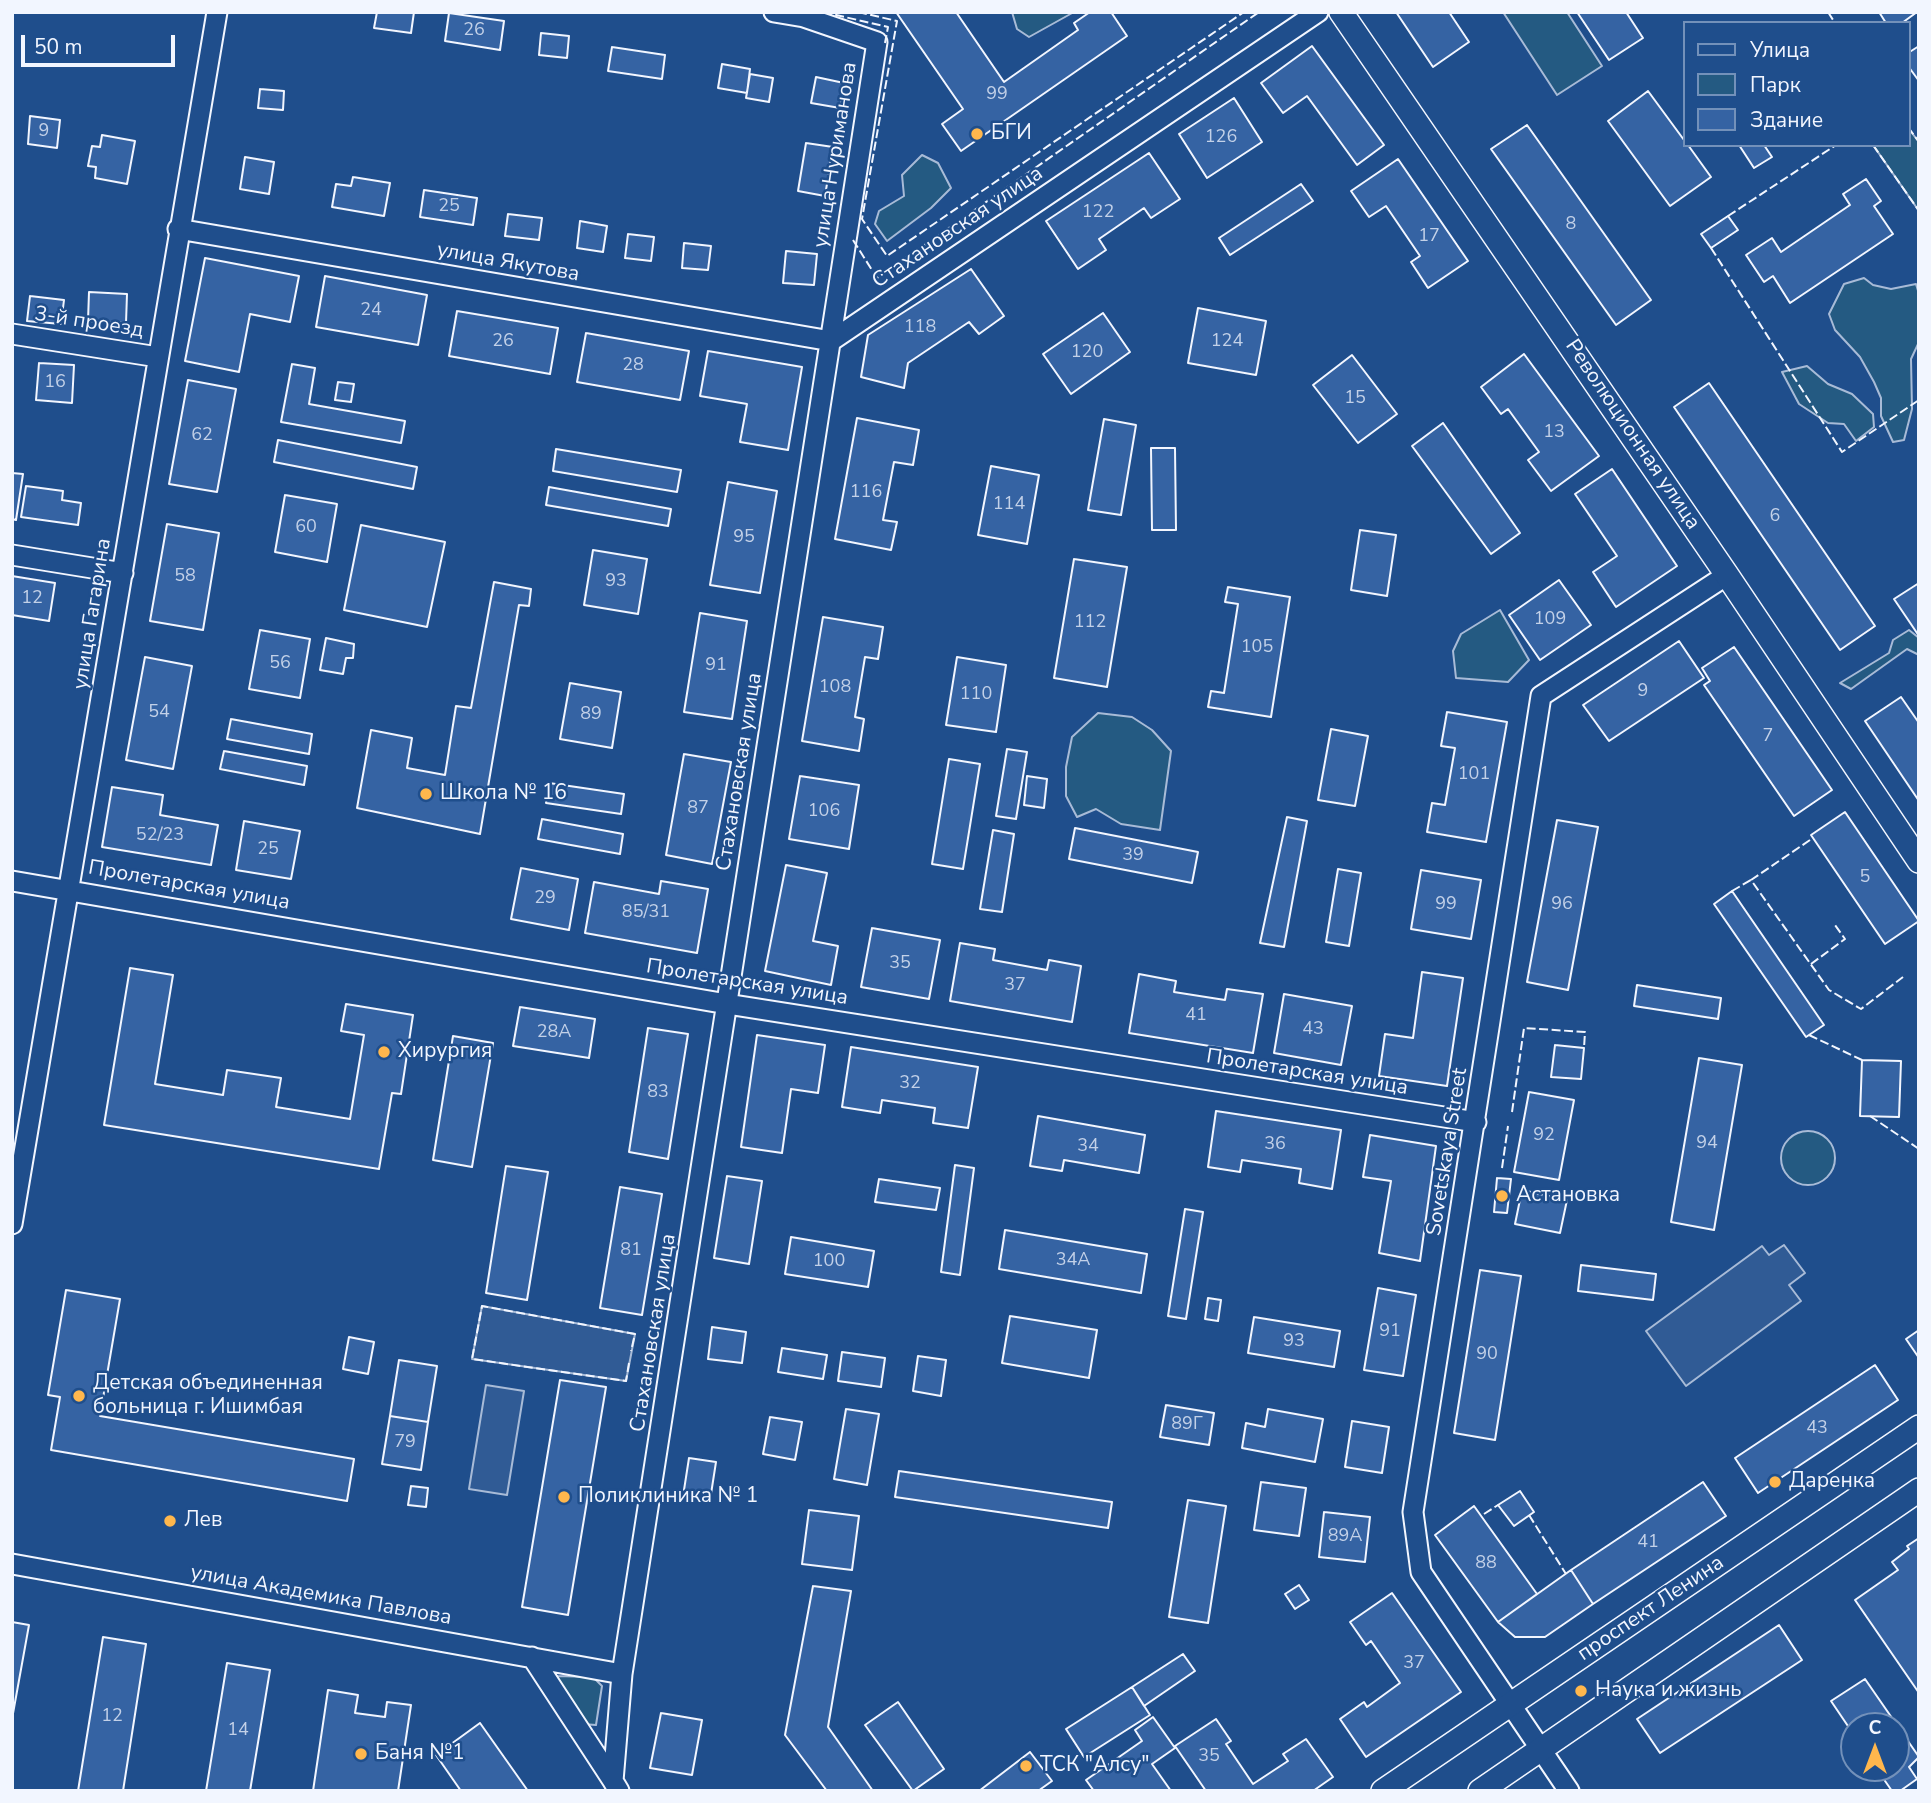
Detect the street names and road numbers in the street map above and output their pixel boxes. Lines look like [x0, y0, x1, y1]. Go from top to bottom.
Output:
street label: улица Нуриманова [809, 60, 863, 250]
street label: Стахановская улица [868, 161, 1048, 295]
street label: улица Якутова [435, 238, 581, 288]
street label: 3-й проезд [33, 302, 145, 344]
street label: Революционная улица [1559, 335, 1705, 535]
street label: улица Гагарина [69, 537, 117, 691]
street label: Стахановская улица [712, 671, 768, 873]
street label: Пролетарская улица [86, 856, 292, 916]
street label: Пролетарская улица [644, 955, 850, 1011]
street label: Пролетарская улица [1204, 1045, 1410, 1101]
street label: Sovetskaya Street [1422, 1066, 1474, 1238]
street label: Стахановская улица [626, 1232, 682, 1434]
street label: проспект Ленина [1573, 1551, 1729, 1667]
street label: улица Академика Павлова [188, 1561, 454, 1631]

